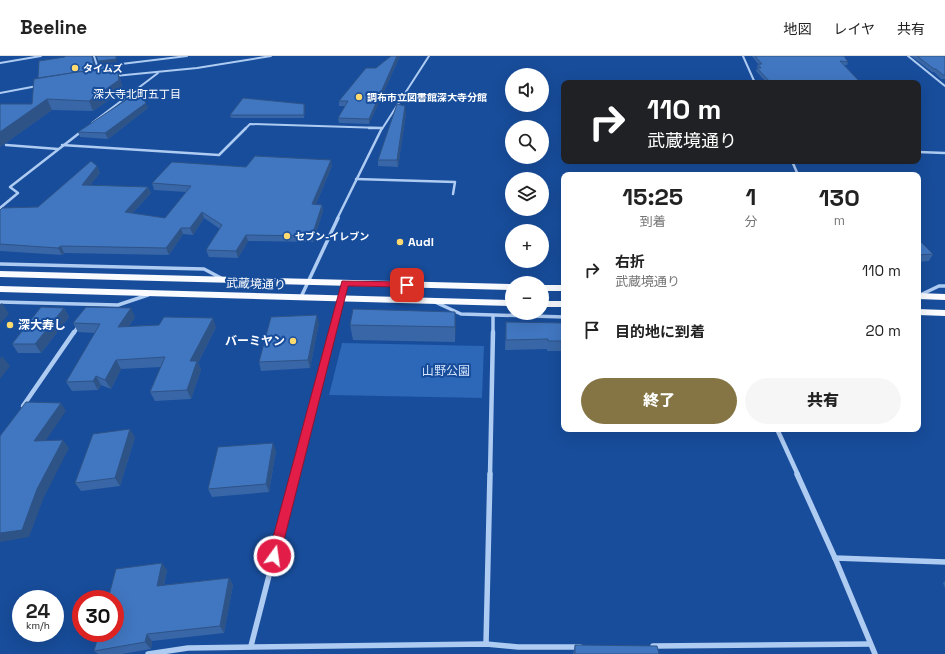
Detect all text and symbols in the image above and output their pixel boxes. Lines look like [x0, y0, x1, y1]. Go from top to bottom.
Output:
text: Beeline [20, 15, 87, 40]
text: 地図 [783, 20, 811, 38]
text: レイヤ [833, 20, 875, 38]
text: 共有 [897, 20, 925, 38]
place label: タイムズ [83, 62, 123, 75]
marker: タイムズ [70, 63, 80, 73]
map controls [505, 68, 549, 320]
button: sound [505, 68, 549, 112]
district label: 深大寺北町五丁目 [93, 87, 181, 101]
place label: 調布市立図書館深大寺分館 [367, 91, 487, 104]
text: 110 m [647, 91, 721, 127]
marker: 調布市立図書館深大寺分館 [354, 92, 364, 102]
icon: right [581, 96, 633, 148]
button: search [505, 120, 549, 164]
text: 武蔵境通り [647, 129, 737, 152]
button: layers [505, 172, 549, 216]
text: 15:25 [622, 181, 683, 212]
text: 1 [746, 181, 756, 212]
text: 130 [819, 182, 860, 213]
text: m [834, 212, 845, 229]
text: 到着 [640, 213, 666, 230]
text: 分 [745, 213, 758, 230]
button: + [505, 224, 549, 268]
place label: セブン-イレブン [295, 230, 369, 243]
marker: セブン-イレブン [282, 231, 292, 241]
place label: Audi [408, 234, 434, 250]
marker: Audi [395, 237, 405, 247]
text: 右折 [615, 252, 645, 271]
icon: right [581, 259, 603, 281]
text: 110 m [862, 261, 901, 280]
pin [390, 268, 424, 302]
text: 武蔵境通り [615, 273, 680, 290]
icon: arrive [396, 274, 418, 296]
street label: 武蔵境通り [226, 275, 286, 293]
button: − [505, 276, 549, 320]
place label: 深大寿し [18, 317, 66, 333]
icon: arrive [581, 319, 603, 341]
marker: 深大寿し [5, 320, 15, 330]
text: 20 m [866, 321, 901, 340]
text: 目的地に到着 [615, 322, 705, 341]
place label: バーミヤン [225, 333, 285, 349]
marker: バーミヤン [288, 336, 298, 346]
park label: 山野公園 [422, 363, 470, 379]
button: 終了 [581, 378, 737, 424]
button: 共有 [745, 378, 901, 424]
position arrow [253, 535, 295, 577]
speed limit sign: 30 [72, 590, 124, 642]
text: 24 [26, 598, 50, 624]
text: km/h [26, 619, 50, 632]

